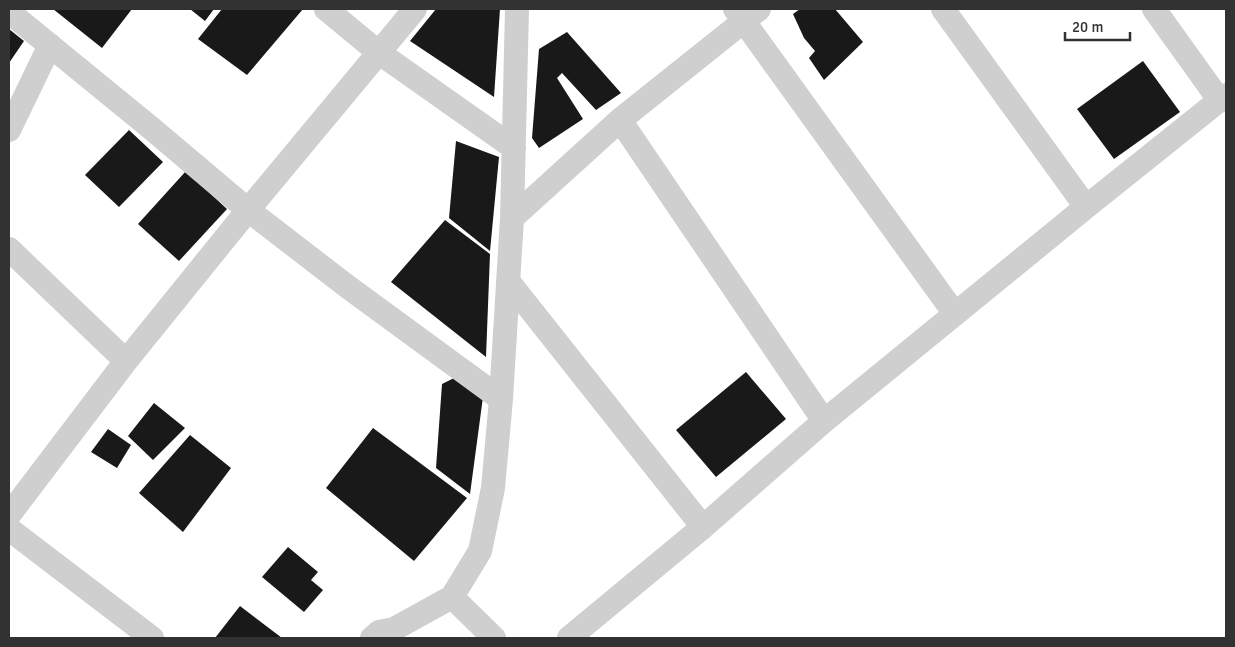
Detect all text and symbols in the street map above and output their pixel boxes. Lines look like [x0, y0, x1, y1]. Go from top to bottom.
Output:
scale bar [1065, 10, 1130, 42]
text: 20 m [1072, 18, 1103, 36]

